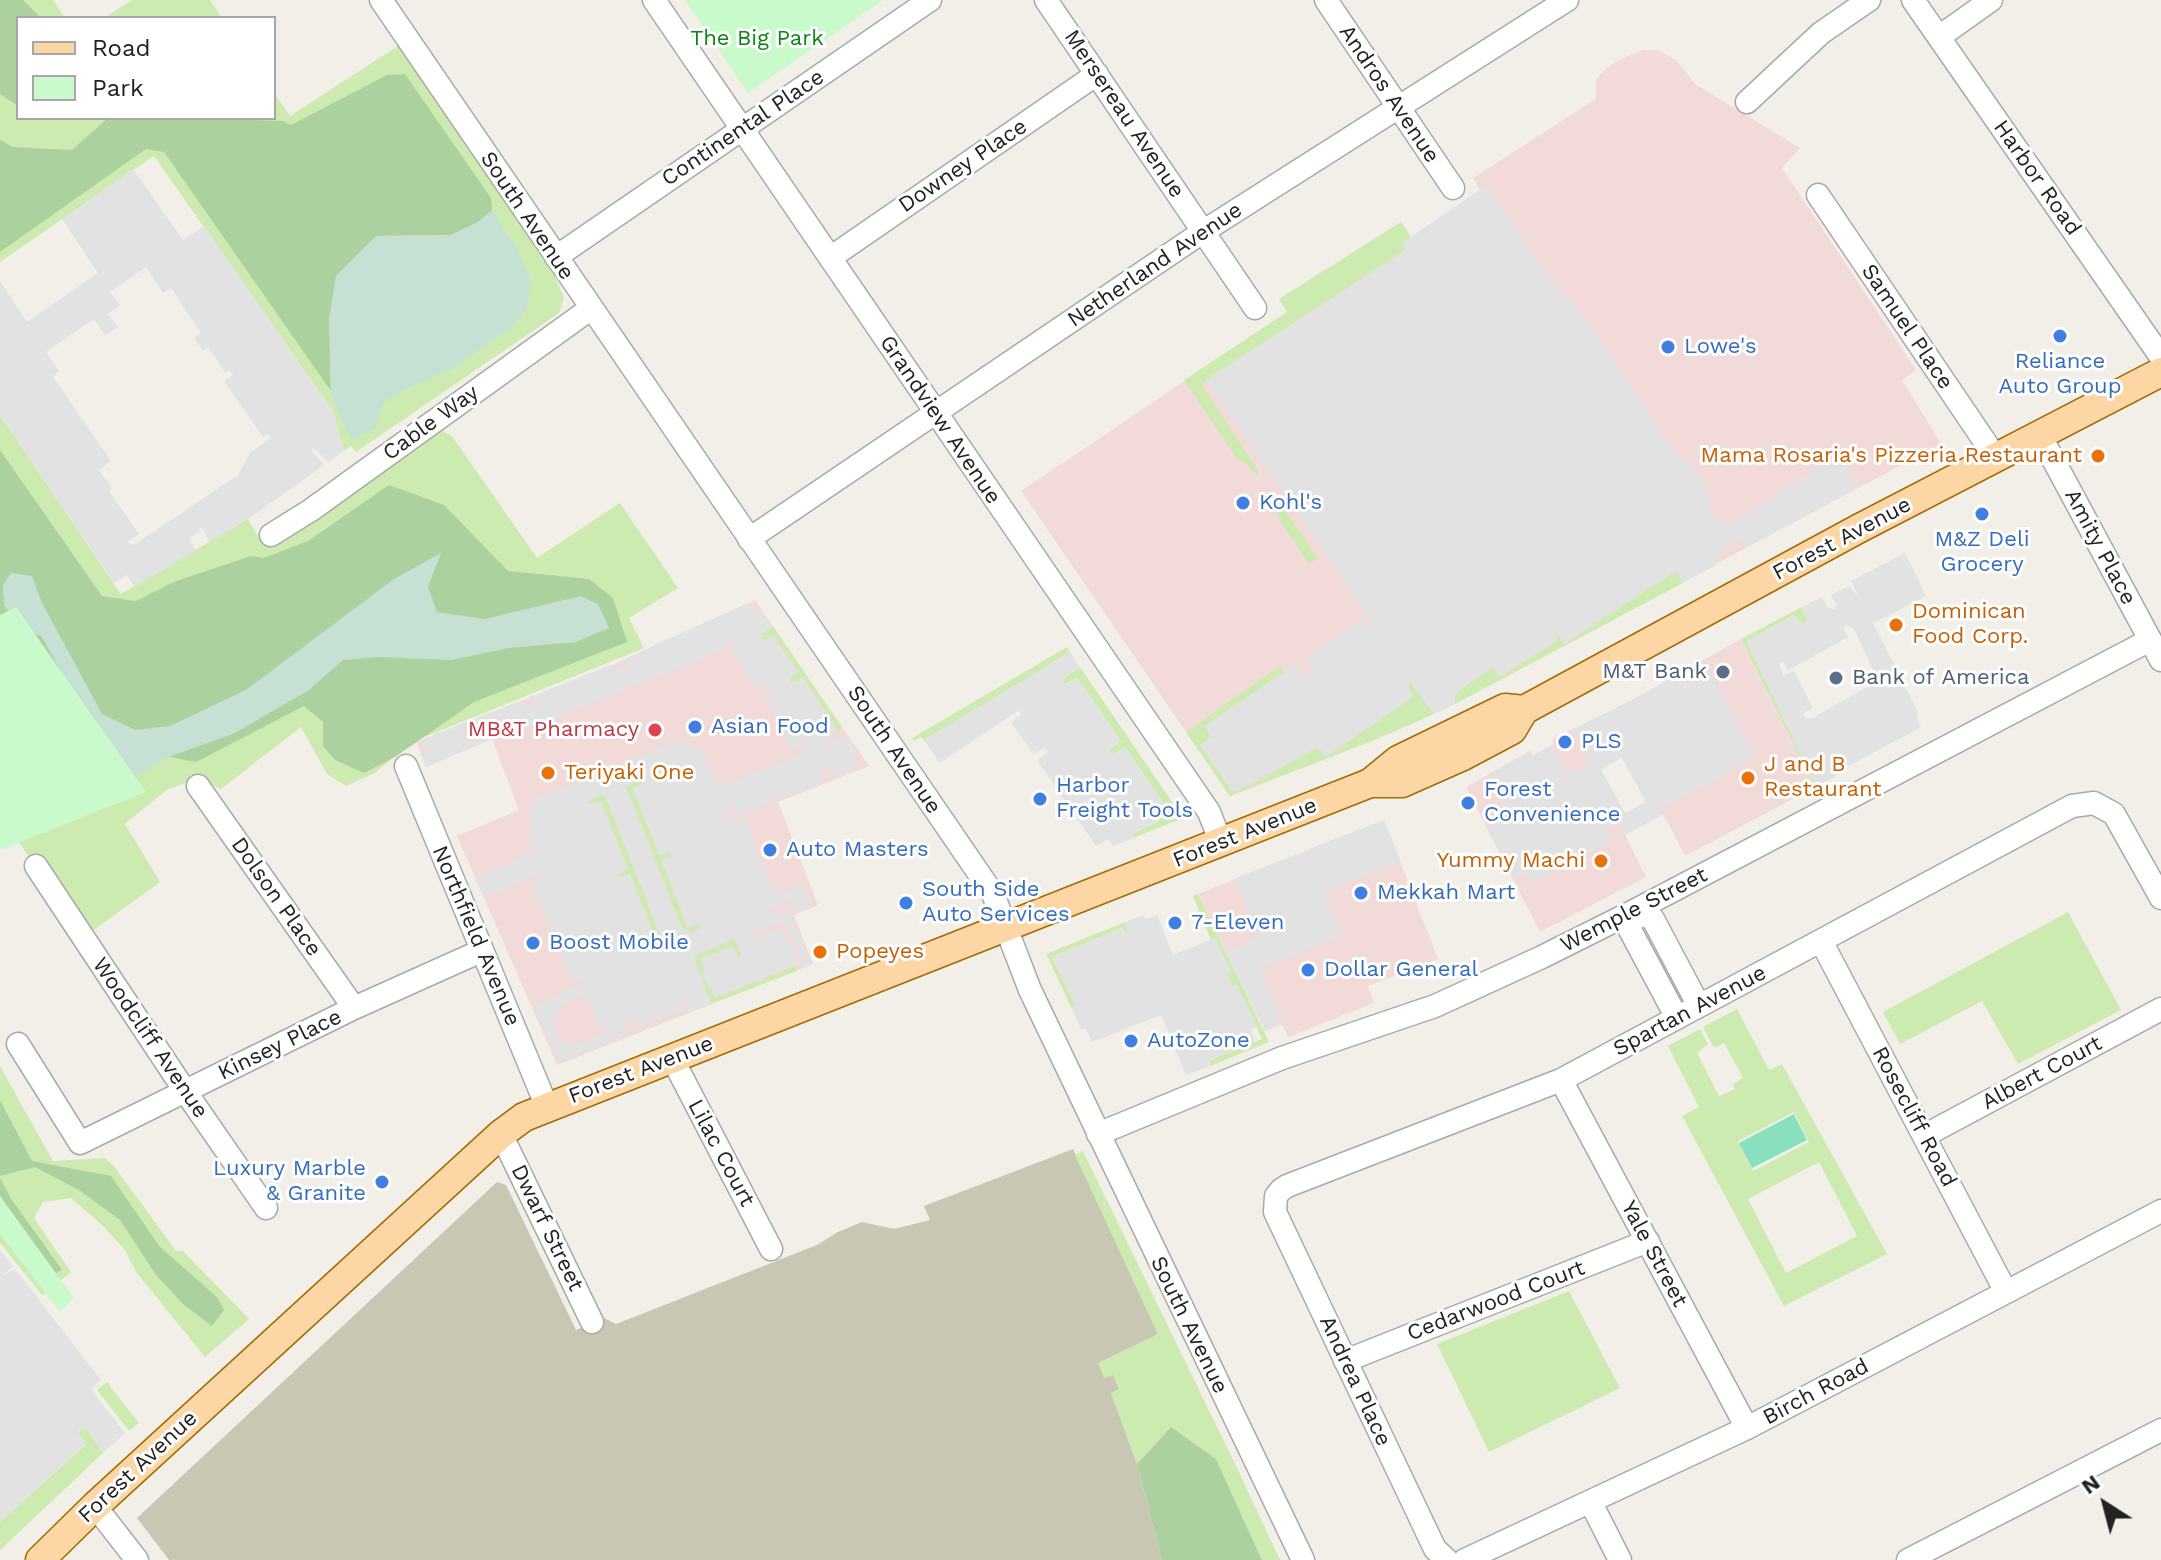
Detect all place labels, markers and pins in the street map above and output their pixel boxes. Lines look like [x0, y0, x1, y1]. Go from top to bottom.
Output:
marker: Reliance Auto Group [2051, 327, 2069, 345]
place label: Lowe's [1684, 334, 1757, 360]
marker: Lowe's [1659, 338, 1677, 356]
place label: Reliance Auto Group [1999, 349, 2121, 400]
place label: Mama Rosaria's Pizzeria Restaurant [1701, 443, 2082, 469]
marker: Mama Rosaria's Pizzeria Restaurant [2089, 447, 2107, 465]
place label: Kohl's [1259, 490, 1322, 516]
marker: Kohl's [1234, 494, 1252, 512]
marker: M&Z Deli Grocery [1973, 505, 1991, 523]
place label: M&Z Deli Grocery [1935, 527, 2029, 578]
place label: Dominican Food Corp. [1912, 599, 2028, 650]
marker: Dominican Food Corp. [1887, 616, 1905, 634]
place label: M&T Bank [1602, 659, 1707, 685]
marker: M&T Bank [1714, 663, 1732, 681]
place label: Bank of America [1852, 665, 2029, 691]
marker: Bank of America [1827, 669, 1845, 687]
place label: Asian Food [711, 714, 829, 740]
place label: MB&T Pharmacy [468, 717, 639, 743]
marker: Asian Food [686, 718, 704, 736]
marker: MB&T Pharmacy [646, 721, 664, 739]
place label: PLS [1581, 729, 1622, 755]
marker: PLS [1556, 733, 1574, 751]
place label: J and B Restaurant [1764, 752, 1882, 804]
place label: Teriyaki One [564, 760, 694, 786]
marker: Teriyaki One [539, 764, 557, 782]
marker: J and B Restaurant [1739, 769, 1757, 787]
place label: Harbor Freight Tools [1056, 773, 1193, 824]
place label: Forest Convenience [1484, 777, 1621, 828]
marker: Harbor Freight Tools [1031, 790, 1049, 808]
marker: Forest Convenience [1459, 794, 1477, 812]
place label: Auto Masters [786, 837, 929, 863]
marker: Auto Masters [761, 841, 779, 859]
place label: Yummy Machi [1437, 848, 1585, 874]
marker: Yummy Machi [1592, 852, 1610, 870]
place label: South Side Auto Services [922, 877, 1069, 928]
place label: Mekkah Mart [1377, 880, 1515, 906]
marker: Mekkah Mart [1352, 884, 1370, 902]
marker: South Side Auto Services [897, 894, 915, 912]
place label: 7-Eleven [1191, 910, 1284, 936]
marker: 7-Eleven [1166, 914, 1184, 932]
place label: Boost Mobile [549, 930, 689, 956]
marker: Boost Mobile [524, 934, 542, 952]
place label: Popeyes [836, 939, 924, 965]
marker: Popeyes [811, 943, 829, 961]
place label: Dollar General [1324, 957, 1478, 983]
marker: Dollar General [1299, 961, 1317, 979]
place label: AutoZone [1147, 1028, 1250, 1054]
marker: AutoZone [1122, 1032, 1140, 1050]
place label: Luxury Marble & Granite [213, 1156, 366, 1208]
marker: Luxury Marble & Granite [373, 1173, 391, 1191]

